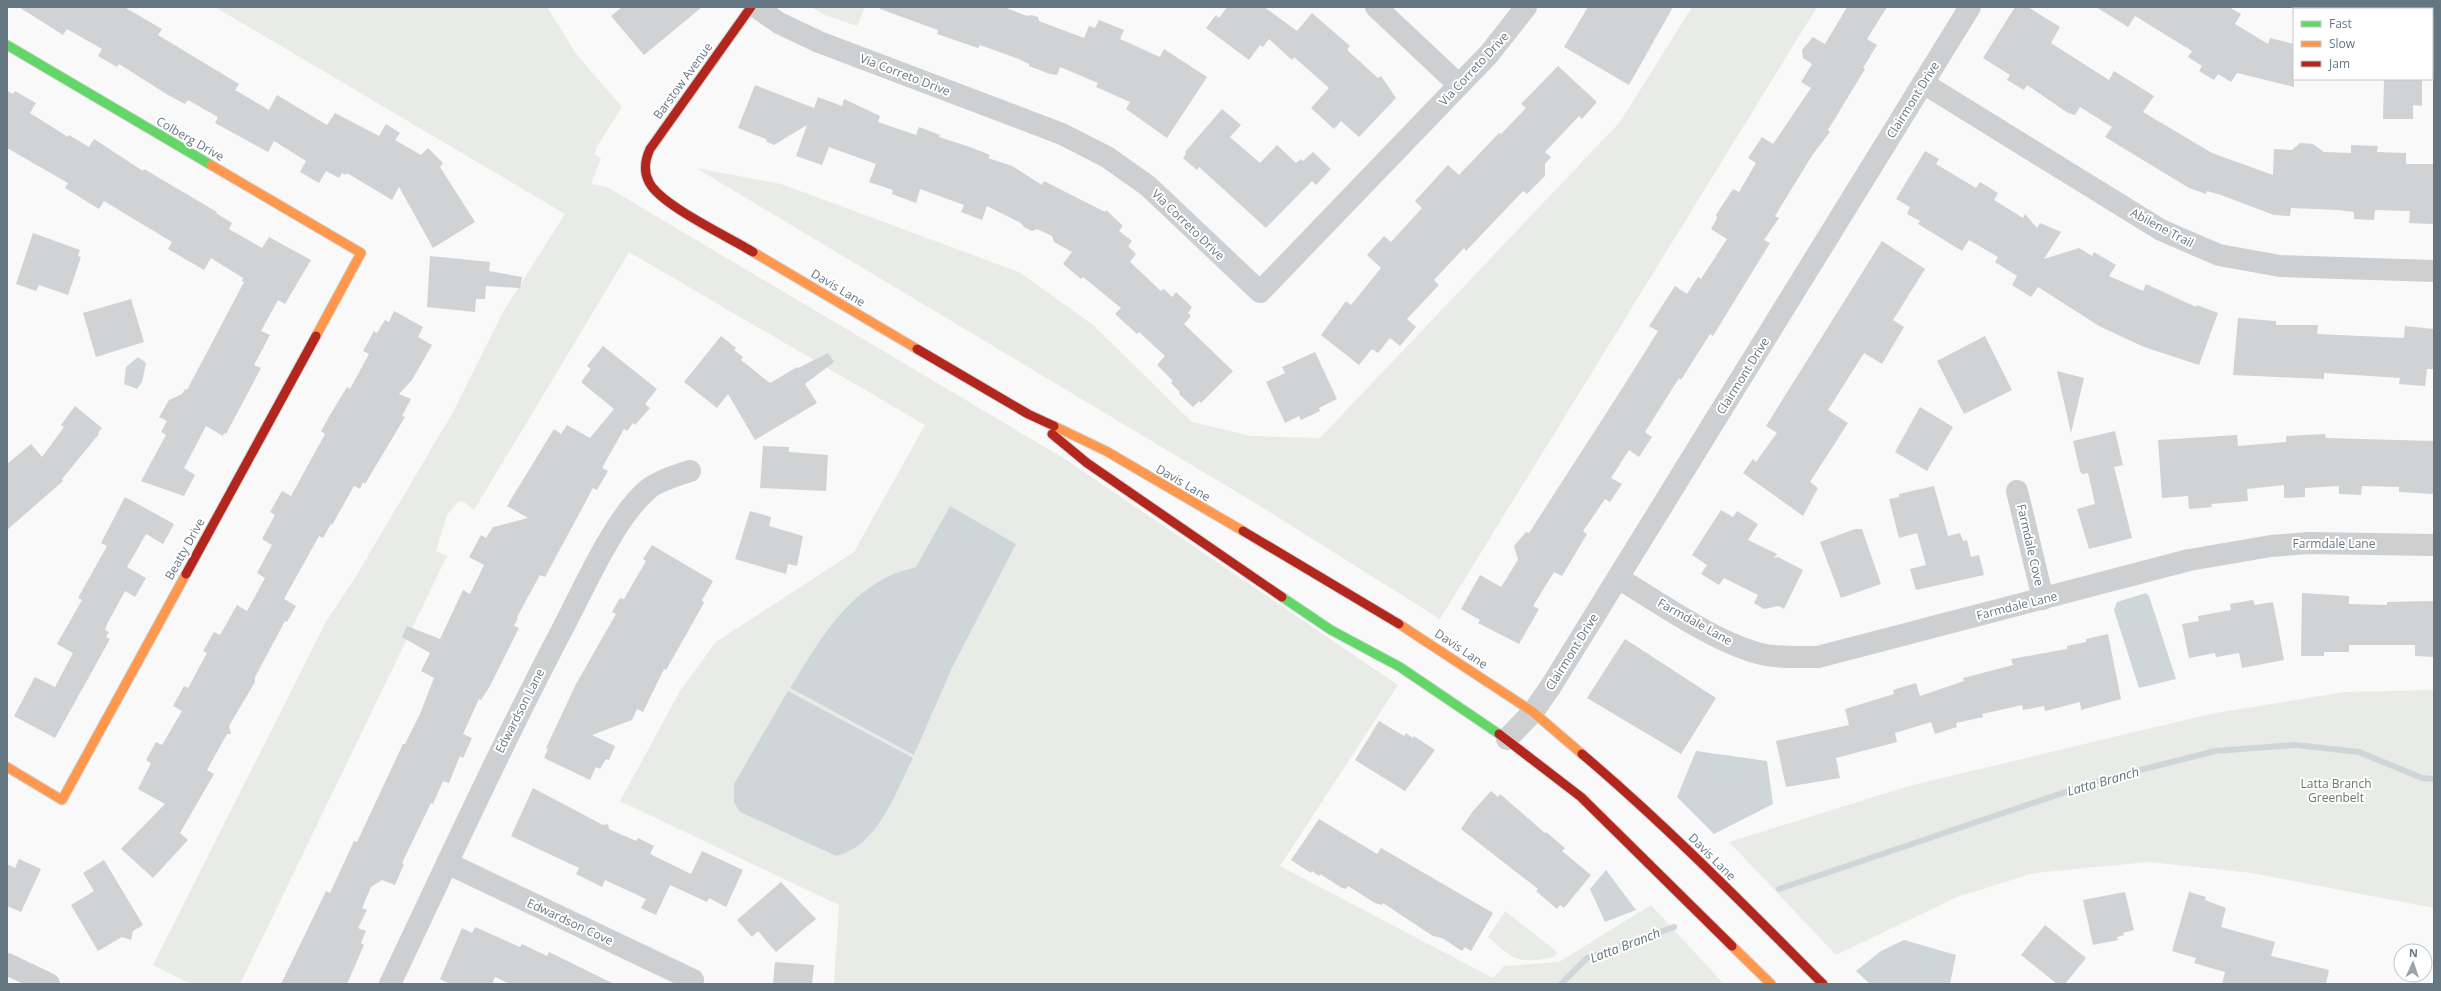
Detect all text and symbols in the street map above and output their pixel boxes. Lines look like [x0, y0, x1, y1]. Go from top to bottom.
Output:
legend [2293, 8, 2433, 80]
text: Fast [2329, 15, 2352, 32]
street label: Via Correto Drive [1435, 28, 1513, 109]
text: Slow [2329, 35, 2356, 52]
street label: Barstow Avenue [649, 39, 716, 122]
street label: Via Correto Drive [858, 50, 953, 100]
text: Jam [2328, 55, 2350, 72]
street label: Clairmont Drive [1882, 58, 1943, 141]
street label: Colberg Drive [153, 112, 228, 165]
street label: Via Correto Drive [1148, 185, 1229, 264]
street label: Abilene Trail [2128, 204, 2197, 251]
street label: Davis Lane [808, 265, 869, 311]
street label: Clairmont Drive [1712, 334, 1773, 417]
street label: Davis Lane [1153, 460, 1214, 505]
street label: Farmdale Cove [2013, 502, 2048, 588]
street label: Beatty Drive [161, 515, 209, 583]
street label: Farmdale Lane [2293, 535, 2376, 552]
street label: Farmdale Lane [1975, 587, 2059, 624]
street label: Farmdale Lane [1655, 594, 1736, 649]
street label: Clairmont Drive [1541, 610, 1602, 693]
street label: Davis Lane [1432, 625, 1491, 673]
street label: Edwardson Lane [491, 665, 548, 756]
water label: Latta Branch [2065, 762, 2141, 800]
park label: Latta Branch Greenbelt [2300, 775, 2372, 806]
street label: Davis Lane [1685, 829, 1740, 884]
street label: Edwardson Cove [524, 894, 616, 949]
water label: Latta Branch [1587, 923, 1663, 967]
north arrow [2393, 943, 2433, 983]
text: N [2409, 945, 2418, 960]

